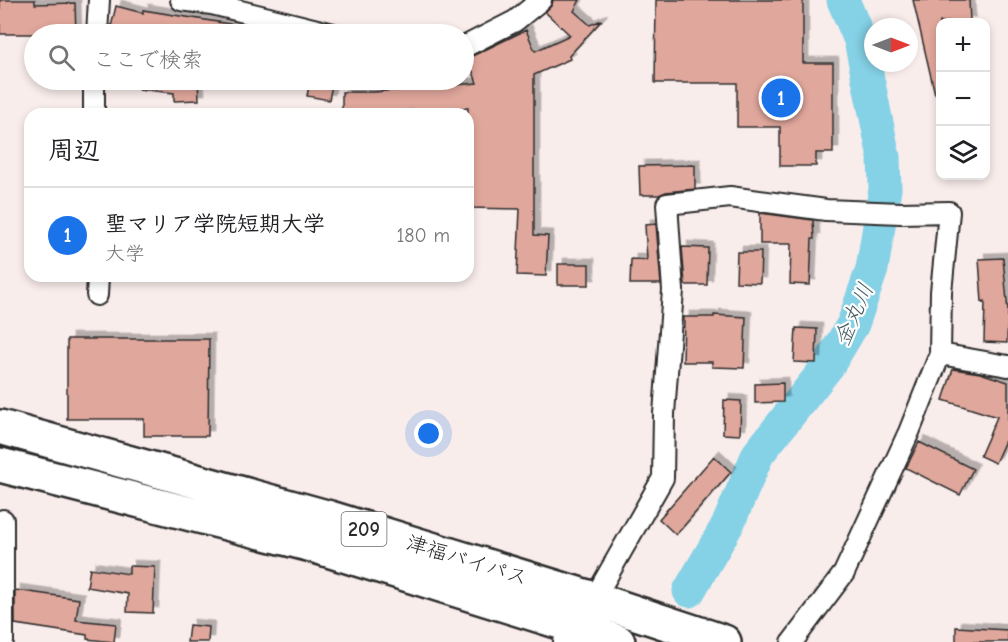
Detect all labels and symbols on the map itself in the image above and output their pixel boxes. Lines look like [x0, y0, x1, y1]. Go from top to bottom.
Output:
north arrow [864, 18, 918, 72]
pin: 1 [762, 76, 800, 120]
water label: 金丸川 [829, 279, 879, 350]
your location [414, 419, 443, 448]
road number: 209 [342, 512, 386, 546]
street label: 津福バイパス [403, 530, 531, 590]

